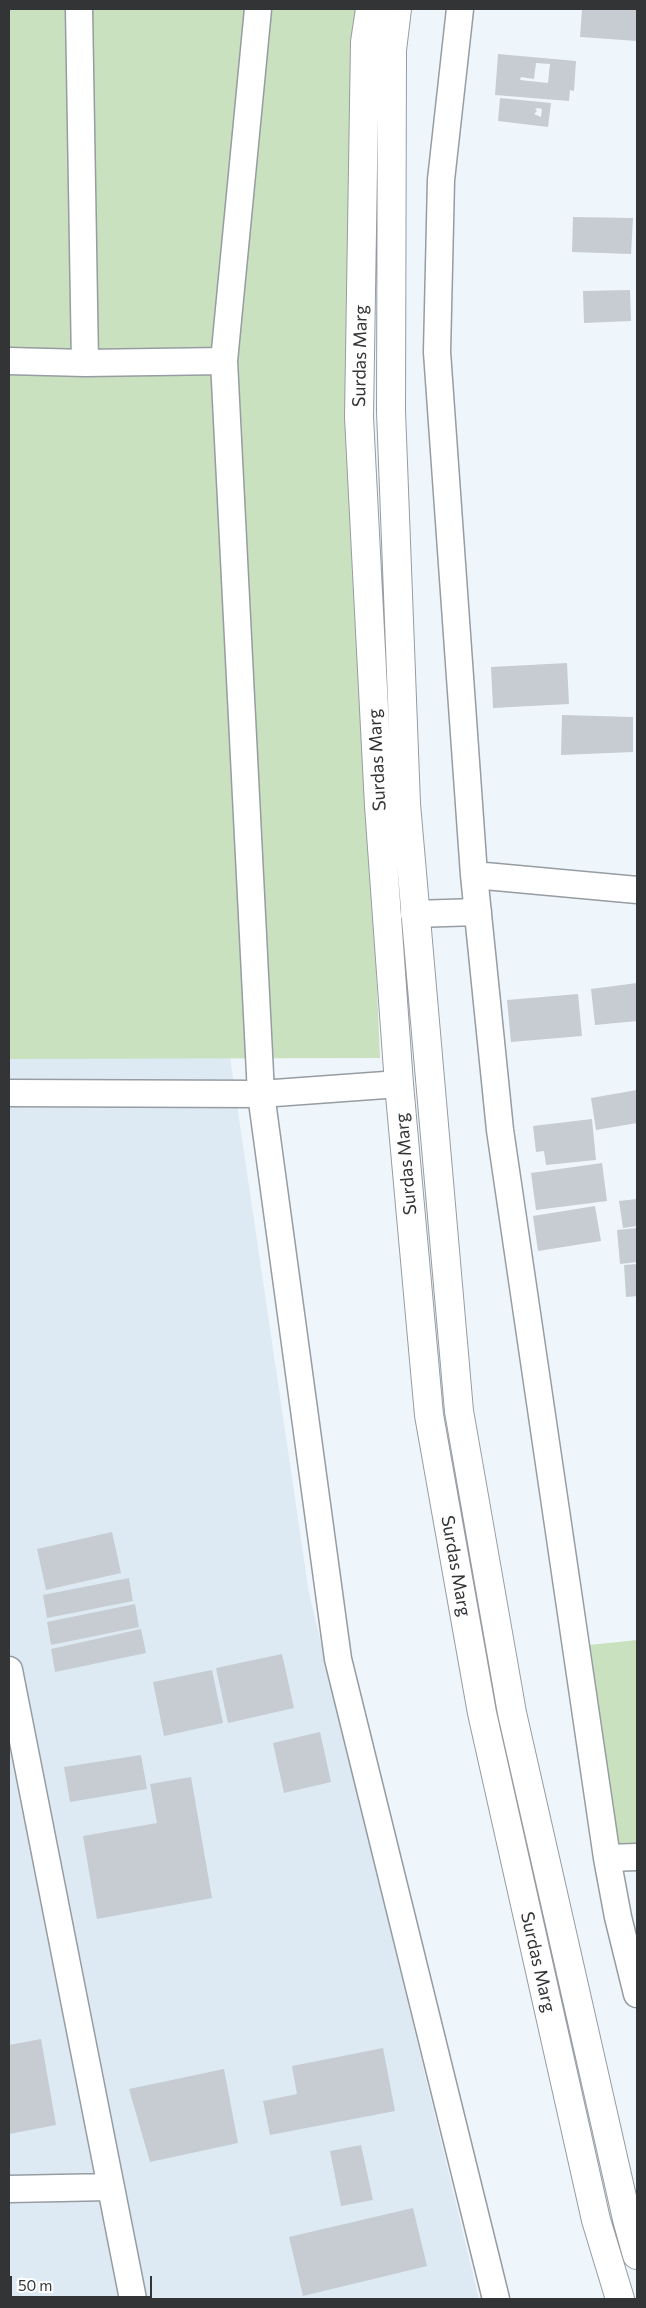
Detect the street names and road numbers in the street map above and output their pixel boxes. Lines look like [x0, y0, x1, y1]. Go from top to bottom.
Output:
street label: Surdas Marg [348, 305, 372, 407]
street label: Surdas Marg [364, 708, 390, 812]
street label: Surdas Marg [391, 1112, 421, 1216]
street label: Surdas Marg [436, 1514, 476, 1618]
street label: Surdas Marg [516, 1910, 560, 2014]

